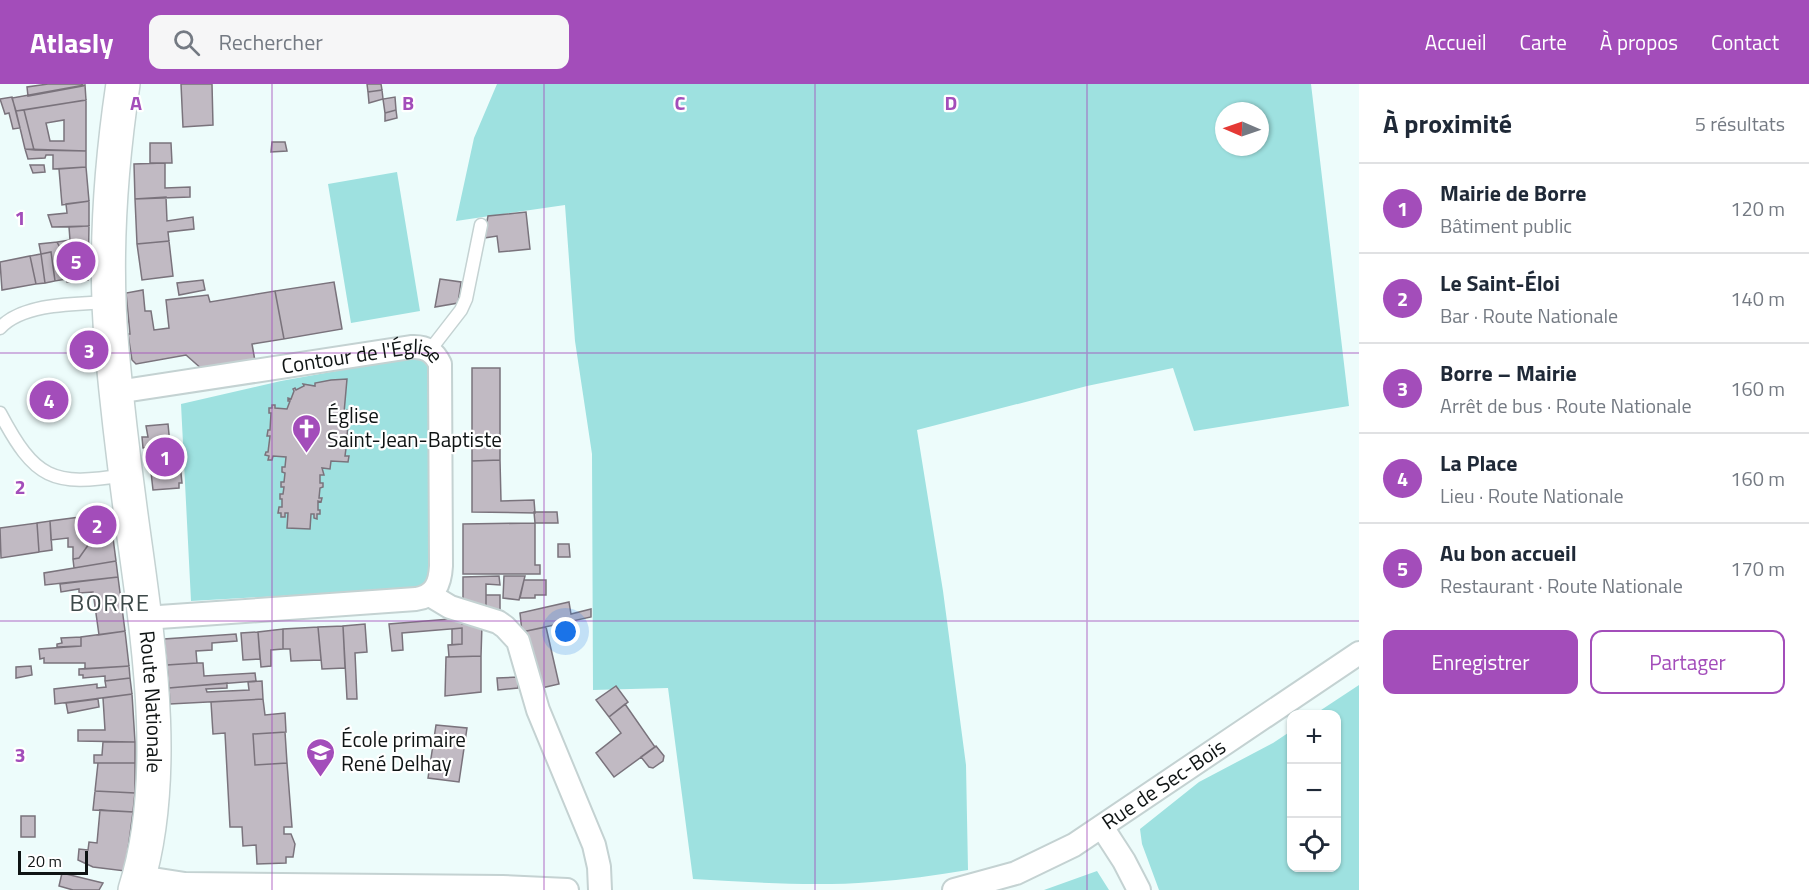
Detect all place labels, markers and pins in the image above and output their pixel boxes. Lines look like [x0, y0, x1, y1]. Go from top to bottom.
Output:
pin: 5 [56, 238, 96, 284]
pin: 3 [70, 328, 109, 372]
pin: 4 [29, 378, 68, 422]
place label: Église Saint-Jean-Baptiste [327, 399, 502, 455]
church icon: Église Saint-Jean-Baptiste [290, 412, 322, 454]
pin: 1 [146, 434, 184, 479]
pin: 2 [78, 502, 116, 548]
place label: École primaire René Delhay [341, 723, 466, 779]
school or university icon: École primaire René Delhay [304, 736, 336, 778]

